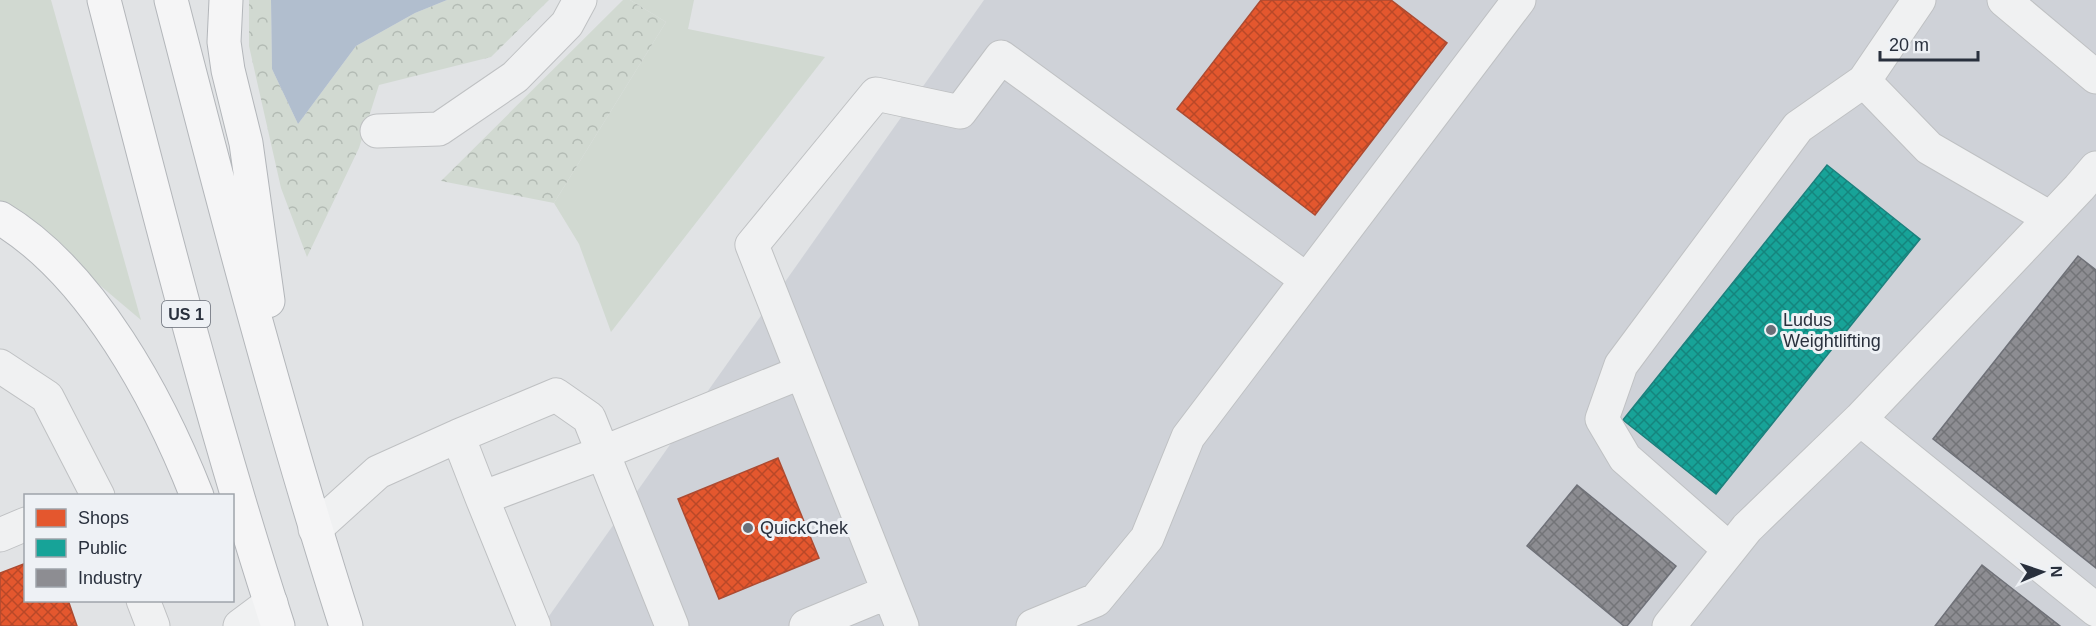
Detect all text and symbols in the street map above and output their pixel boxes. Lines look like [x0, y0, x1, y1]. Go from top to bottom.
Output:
scale bar [1880, 24, 1978, 62]
text: 20 m [1889, 35, 1929, 55]
road number: US 1 [162, 301, 210, 327]
place label: Ludus Weightlifting [1783, 310, 1881, 351]
marker: Ludus Weightlifting [1764, 323, 1778, 337]
legend [24, 494, 234, 602]
text: Shops [78, 508, 129, 528]
place label: QuickChek [760, 518, 849, 538]
marker: QuickChek [741, 521, 755, 535]
text: Public [78, 538, 127, 558]
north arrow [2012, 542, 2072, 602]
text: N [2048, 565, 2065, 578]
text: Industry [78, 568, 142, 588]

